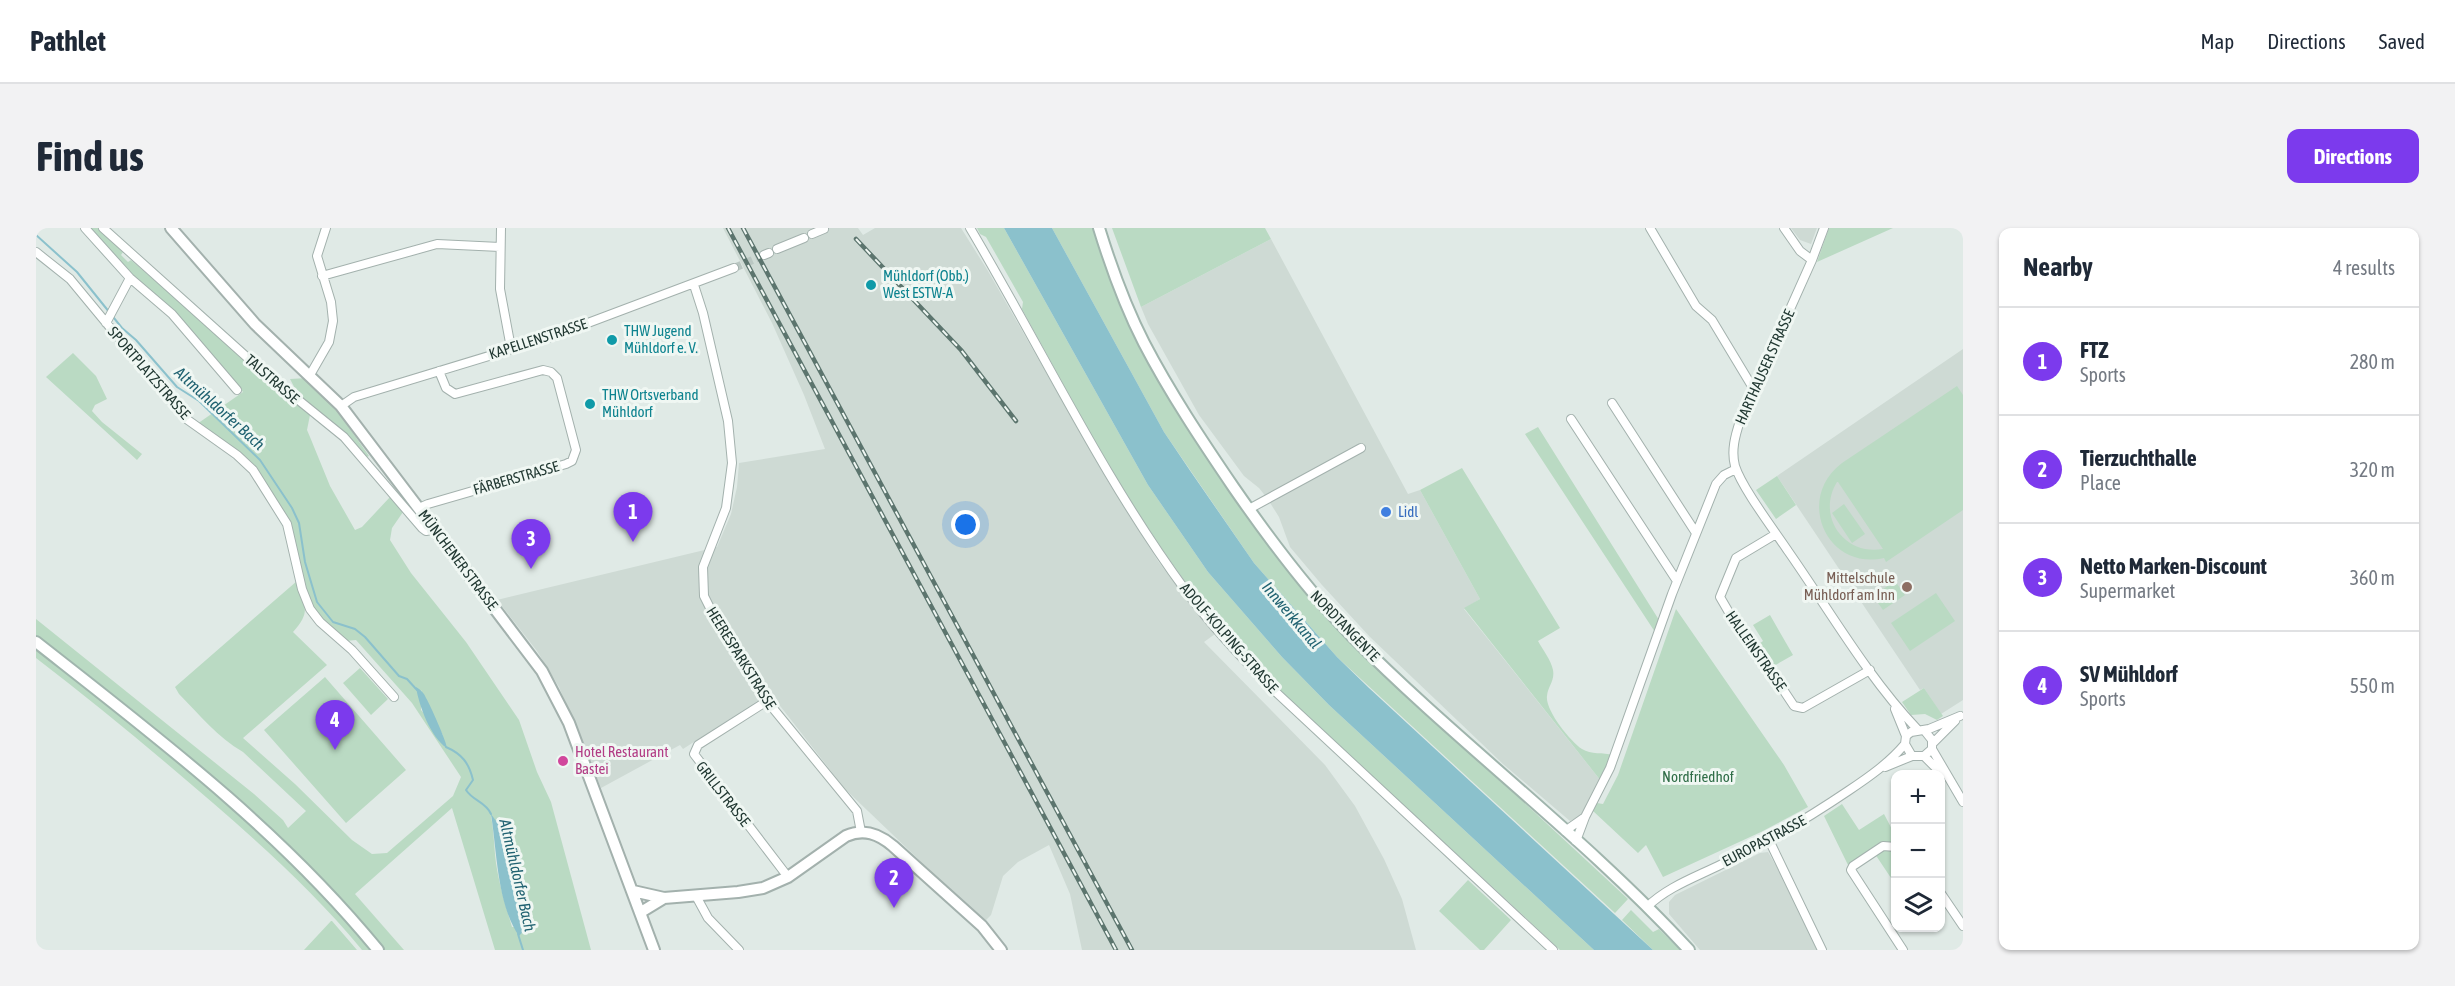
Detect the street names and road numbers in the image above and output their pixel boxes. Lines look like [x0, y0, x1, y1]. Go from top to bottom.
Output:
street label: HARTHAUSER STRASSE [1732, 306, 1798, 427]
street label: KAPELLENSTRASSE [487, 314, 590, 362]
street label: SPORTPLATZSTRASSE [105, 323, 194, 423]
street label: TALSTRASSE [242, 351, 303, 407]
street label: FÄRBERSTRASSE [471, 457, 561, 498]
street label: MÜNCHENER STRASSE [415, 506, 502, 614]
street label: ADOLF-KOLPING-STRASSE [1177, 579, 1282, 697]
street label: NORDTANGENTE [1307, 587, 1384, 665]
street label: HEERESPARKSTRASSE [703, 603, 780, 713]
street label: HALLEINSTRASSE [1723, 608, 1791, 694]
street label: GRILLSTRASSE [693, 758, 754, 830]
street label: EUROPASTRASSE [1719, 811, 1809, 870]

